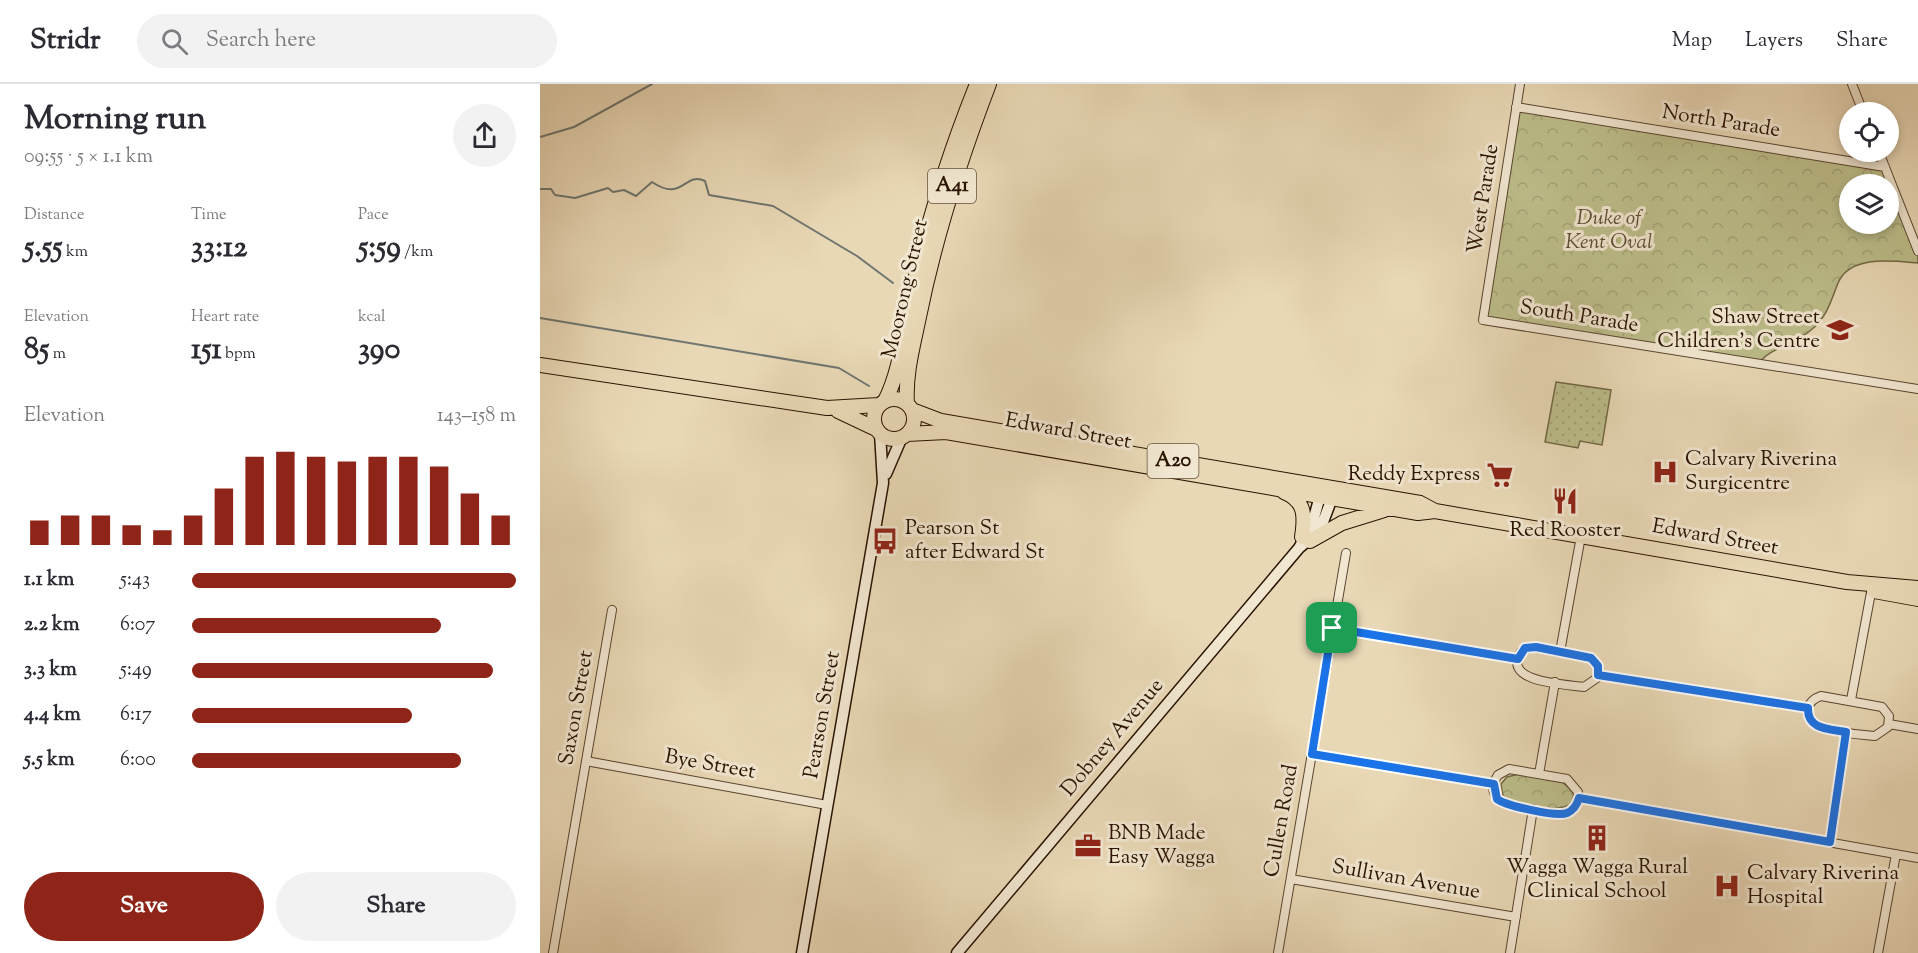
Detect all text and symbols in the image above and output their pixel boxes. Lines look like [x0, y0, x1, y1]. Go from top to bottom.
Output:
search box [137, 14, 557, 68]
text: Stridr [30, 21, 101, 61]
icon: search [158, 25, 191, 58]
text: Search here [206, 25, 316, 57]
text: Map [1672, 26, 1712, 56]
text: Layers [1745, 26, 1803, 56]
text: Share [1836, 26, 1888, 56]
text: Morning run [24, 96, 206, 144]
street label: North Parade [1660, 98, 1782, 146]
map controls [1839, 102, 1899, 234]
button: locate [1839, 102, 1899, 162]
button: share [453, 104, 516, 167]
street label: West Parade [1461, 142, 1507, 256]
text: 09:55 · 5 × 1.1 km [24, 143, 153, 172]
road number: A41 [928, 169, 976, 203]
button: layers [1839, 174, 1899, 234]
text: Distance [24, 204, 84, 227]
text: Time [191, 204, 227, 227]
text: Pace [358, 204, 389, 227]
park label: Duke of Kent Oval [1565, 204, 1653, 258]
street label: Moorong Street [875, 216, 937, 362]
text: 5.55 [24, 227, 63, 270]
text: 33:12 [191, 227, 247, 270]
text: 5:59 [358, 227, 401, 270]
text: km [63, 241, 88, 264]
text: /km [401, 241, 433, 264]
street label: South Parade [1518, 293, 1640, 341]
place label: Shaw Street Children’s Centre [1657, 303, 1820, 357]
text: Elevation [24, 306, 89, 329]
text: Heart rate [191, 306, 259, 329]
text: kcal [358, 306, 386, 329]
school or university icon: Shaw Street Children’s Centre [1825, 315, 1855, 345]
text: 85 [24, 329, 49, 372]
text: 151 [191, 329, 222, 372]
text: 390 [358, 329, 400, 372]
text: m [49, 343, 66, 366]
text: bpm [222, 343, 256, 366]
text: Elevation [24, 402, 105, 431]
text: 143–158 m [437, 402, 516, 431]
street label: Edward Street [1002, 406, 1134, 458]
road number: A20 [1148, 444, 1198, 478]
place label: Calvary Riverina Surgicentre [1685, 445, 1837, 499]
hospital icon: Calvary Riverina Surgicentre [1650, 457, 1680, 487]
place label: Reddy Express [1348, 460, 1480, 490]
supermarket icon: Reddy Express [1485, 460, 1515, 490]
restaurant icon: Red Rooster [1550, 486, 1580, 516]
street label: Edward Street [1649, 512, 1781, 564]
place label: Pearson St after Edward St [905, 514, 1045, 568]
place label: Red Rooster [1509, 516, 1621, 546]
bus stop icon: Pearson St after Edward St [870, 526, 900, 556]
text: 1.1 km [24, 566, 74, 595]
text: 5:43 [120, 566, 150, 595]
pin [1306, 602, 1357, 653]
text: 2.2 km [24, 611, 79, 640]
text: 6:07 [120, 611, 155, 640]
icon: arrive [1315, 611, 1348, 644]
street label: Saxon Street [552, 648, 602, 768]
street label: Pearson Street [797, 649, 849, 781]
text: 3.3 km [24, 656, 77, 685]
text: 5:49 [120, 656, 152, 685]
street label: Dobney Avenue [1055, 672, 1171, 804]
text: 4.4 km [24, 701, 81, 730]
text: 6:17 [120, 701, 152, 730]
street label: Bye Street [662, 742, 758, 788]
text: 5.5 km [24, 746, 74, 775]
text: 6:00 [120, 746, 156, 775]
street label: Cullen Road [1257, 762, 1307, 880]
place label: BNB Made Easy Wagga [1108, 819, 1215, 873]
building icon: Wagga Wagga Rural Clinical School [1582, 823, 1612, 853]
office icon: BNB Made Easy Wagga [1073, 831, 1103, 861]
street label: Sullivan Avenue [1330, 852, 1482, 908]
place label: Wagga Wagga Rural Clinical School [1506, 853, 1688, 907]
place label: Calvary Riverina Hospital [1747, 859, 1899, 913]
hospital icon: Calvary Riverina Hospital [1712, 871, 1742, 901]
button: Save [24, 872, 264, 941]
button: Share [276, 872, 516, 941]

